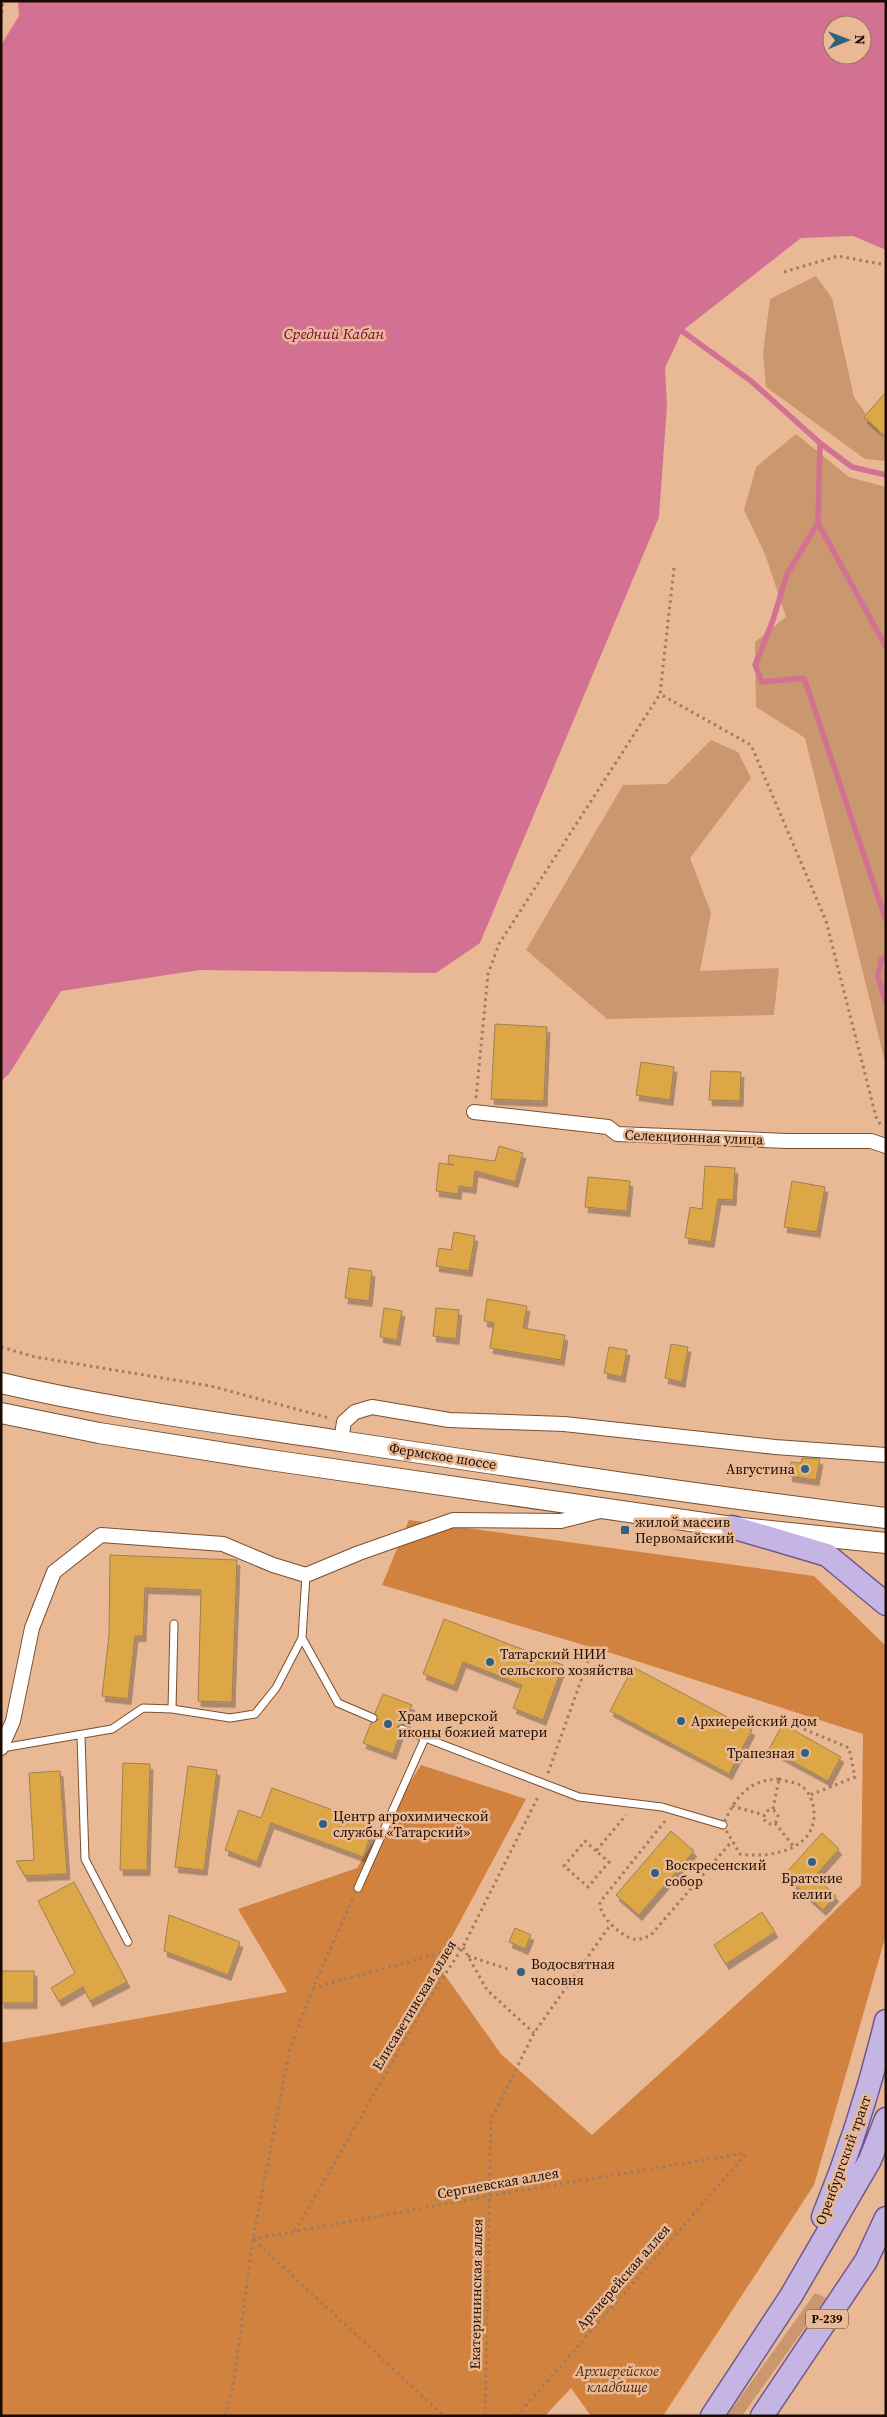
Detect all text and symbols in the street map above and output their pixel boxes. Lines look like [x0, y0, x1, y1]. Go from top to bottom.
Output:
north arrow [822, 15, 872, 65]
text: N [850, 34, 870, 45]
water label: Средний Кабан [284, 323, 385, 344]
street label: Селекционная улица [624, 1125, 765, 1149]
street label: Фермское шоссе [388, 1438, 498, 1474]
place label: Августина [726, 1459, 796, 1479]
marker: Августина [799, 1463, 811, 1475]
place label: жилой массив Первомайский [635, 1512, 735, 1548]
marker: жилой массив Первомайский [619, 1524, 631, 1536]
place label: Татарский НИИ сельского хозяйства [500, 1644, 635, 1680]
marker: Татарский НИИ сельского хозяйства [484, 1656, 496, 1668]
place label: Храм иверской иконы божией матери [398, 1706, 548, 1742]
place label: Архиерейский дом [691, 1711, 817, 1731]
marker: Архиерейский дом [675, 1715, 687, 1727]
marker: Храм иверской иконы божией матери [382, 1718, 394, 1730]
place label: Трапезная [727, 1743, 795, 1763]
marker: Трапезная [799, 1747, 811, 1759]
place label: Центр агрохимической службы «Татарский» [333, 1806, 489, 1842]
marker: Центр агрохимической службы «Татарский» [317, 1818, 329, 1830]
place label: Воскресенский собор [665, 1855, 766, 1891]
marker: Братские келии [806, 1856, 818, 1868]
marker: Воскресенский собор [649, 1867, 661, 1879]
place label: Братские келии [781, 1868, 843, 1904]
street label: Елисаветинская аллея [367, 1936, 461, 2074]
place label: Водосвятная часовня [531, 1954, 615, 1990]
marker: Водосвятная часовня [515, 1966, 527, 1978]
street label: Оренбургский тракт [810, 2092, 876, 2228]
street label: Сергиевская аллея [436, 2162, 560, 2204]
street label: Екатерининская аллея [465, 2218, 487, 2370]
street label: Архиерейская аллея [571, 2220, 675, 2334]
road number: Р-239 [806, 2310, 848, 2328]
park label: Архиерейское кладбище [574, 2361, 659, 2397]

